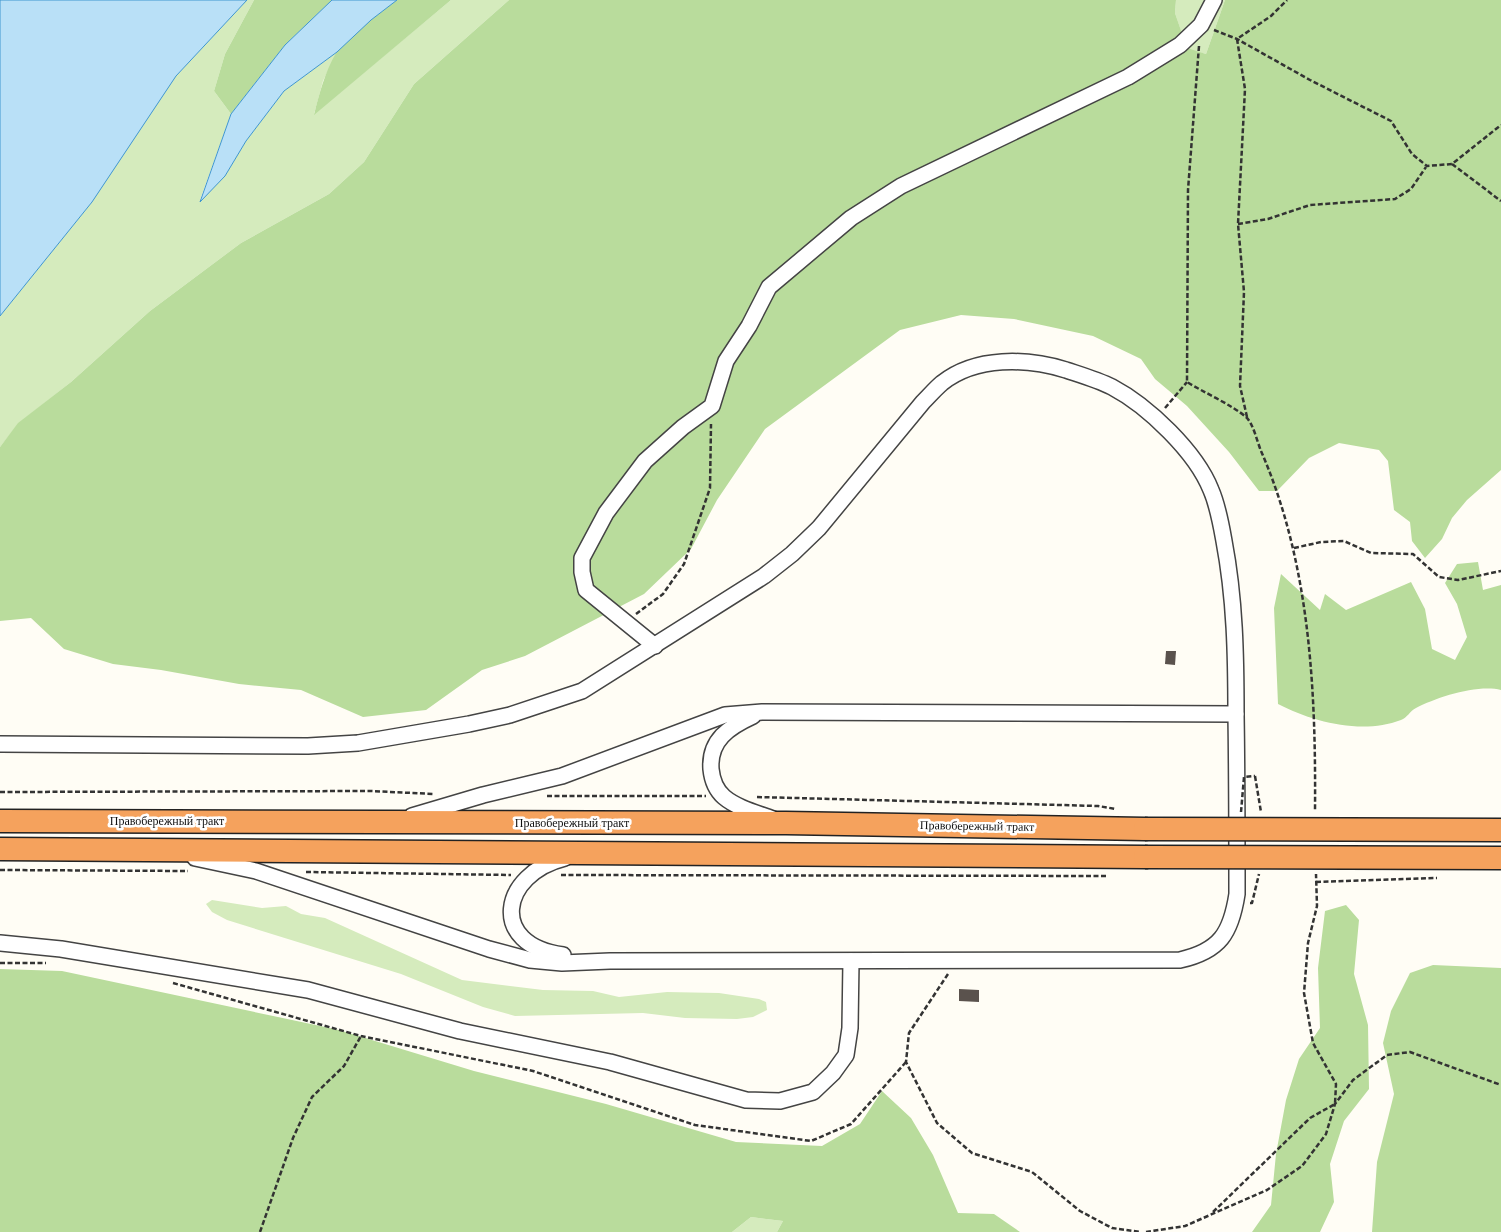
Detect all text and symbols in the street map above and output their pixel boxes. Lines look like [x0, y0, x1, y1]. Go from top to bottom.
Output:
street label: Правобережный тракт [110, 813, 225, 828]
street label: Правобережный тракт [515, 815, 630, 830]
street label: Правобережный тракт [920, 817, 1035, 834]

